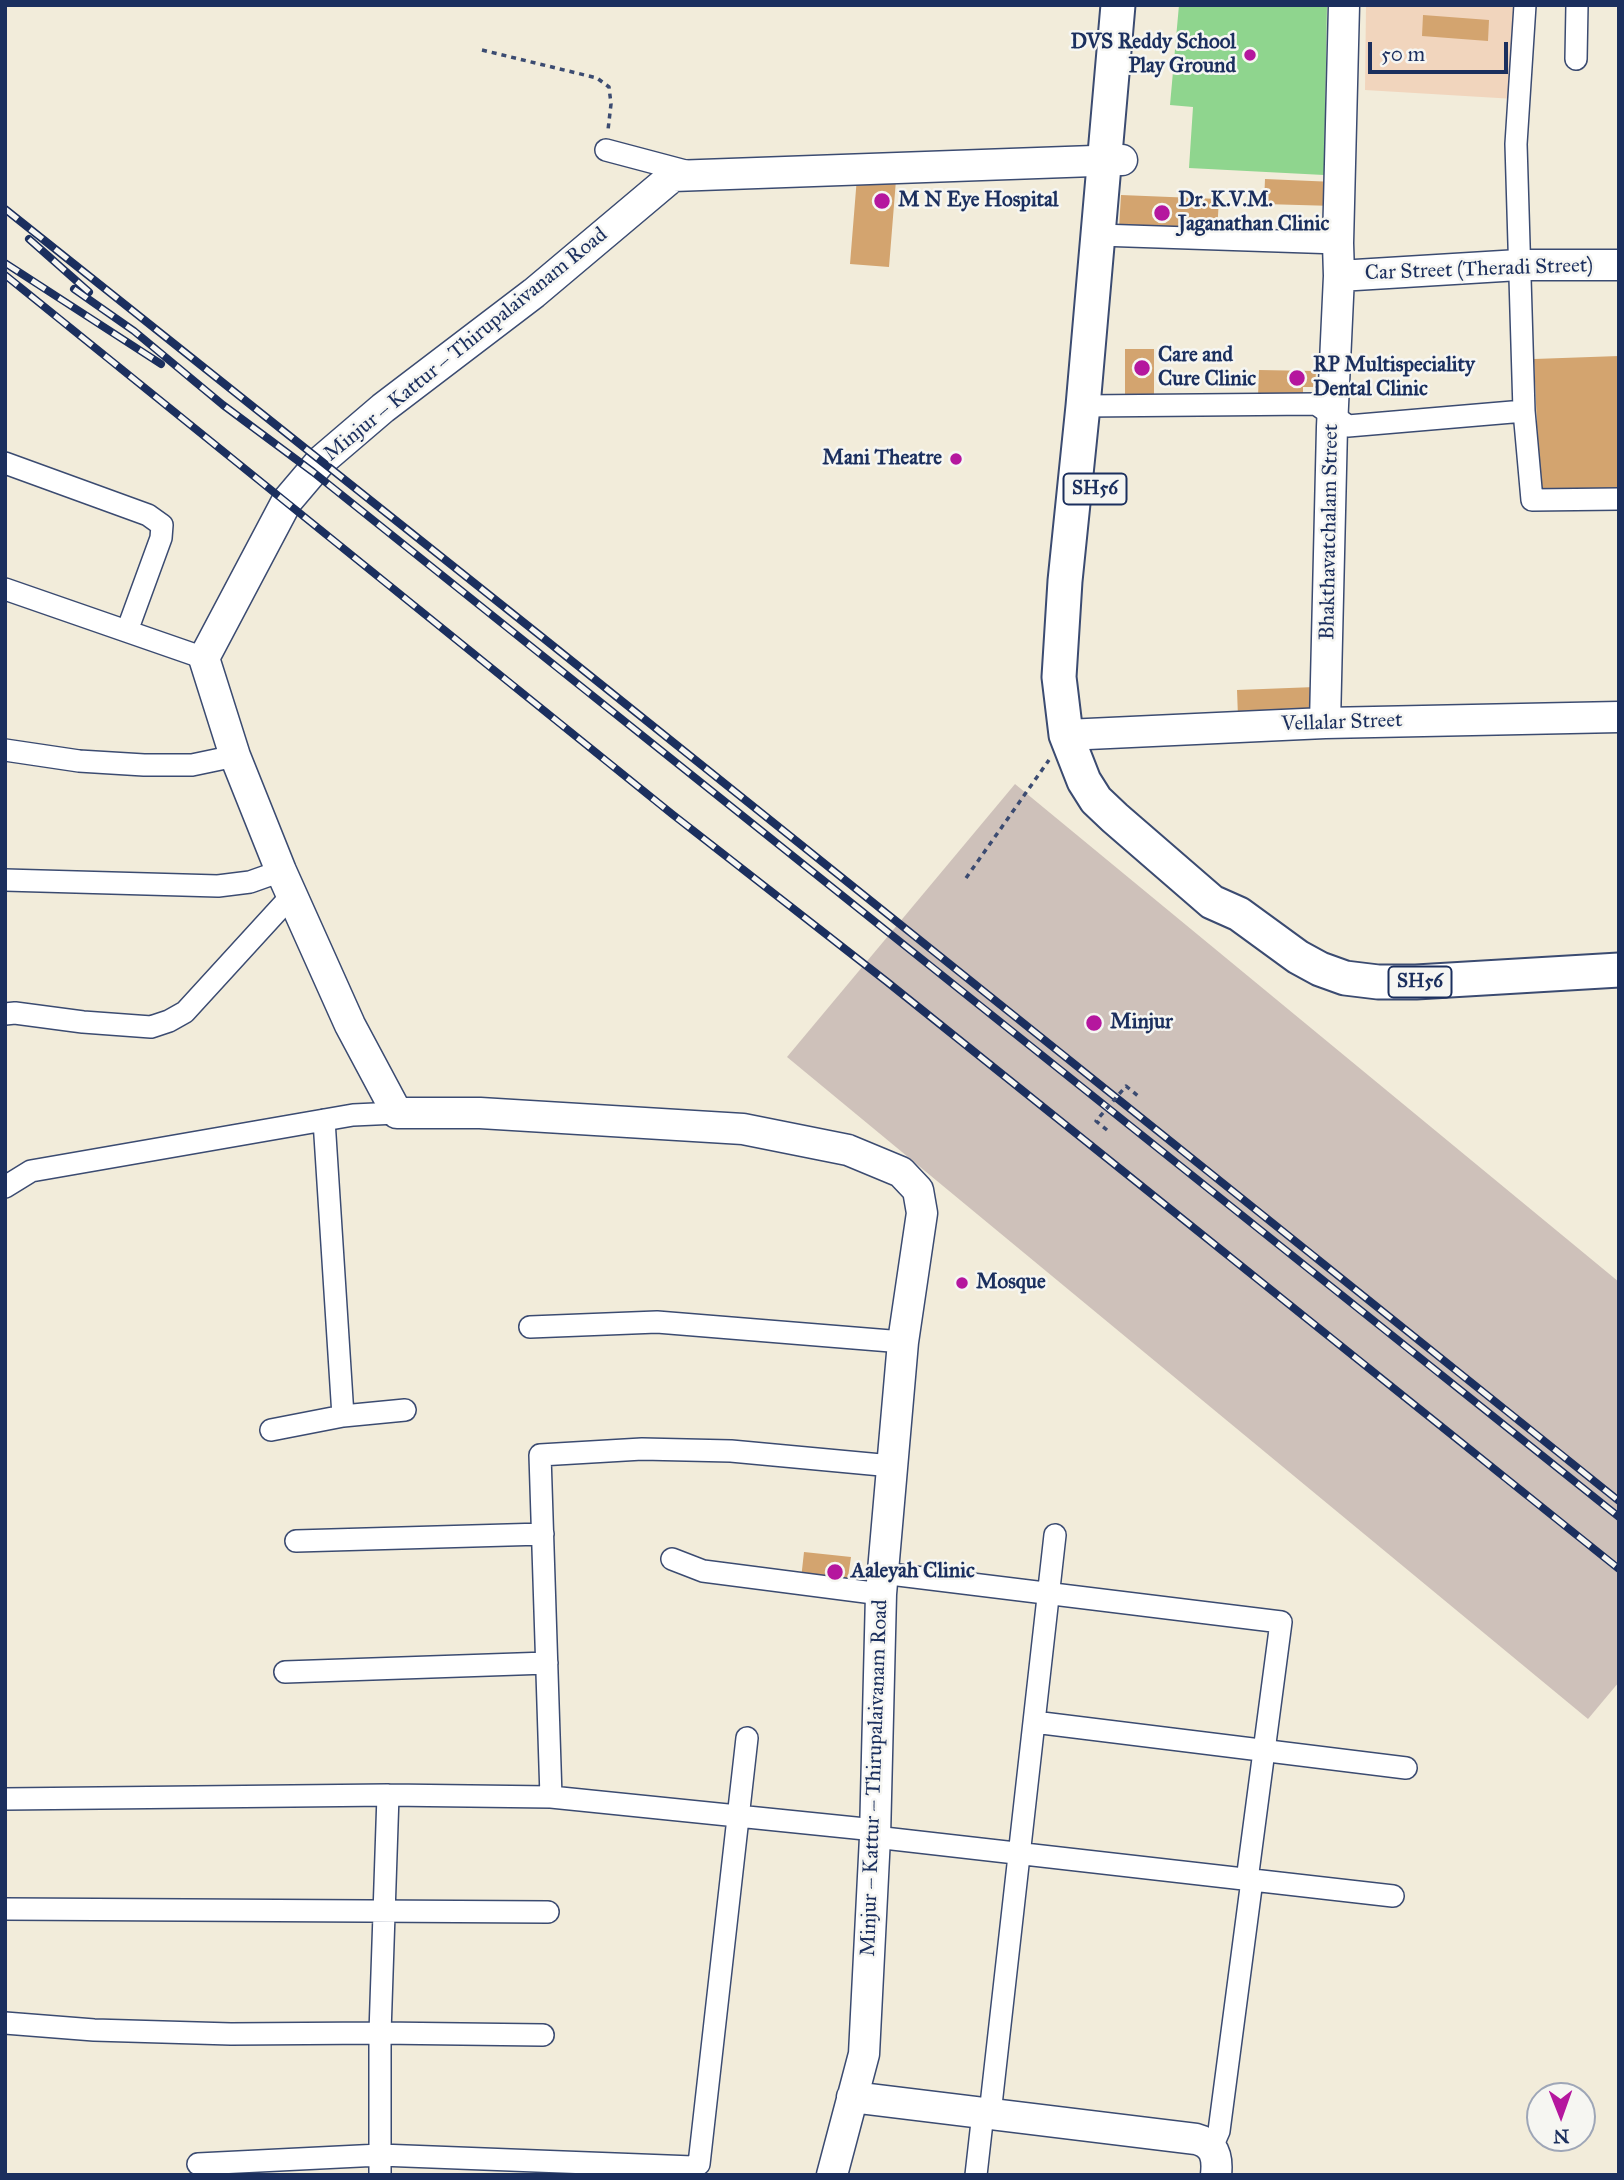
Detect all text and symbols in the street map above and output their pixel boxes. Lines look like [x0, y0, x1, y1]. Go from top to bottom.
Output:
scale bar [1372, 28, 1512, 72]
place label: DVS Reddy School Play Ground [1070, 30, 1236, 80]
text: 50 m [1381, 41, 1425, 67]
marker: DVS Reddy School Play Ground [1242, 47, 1258, 63]
place label: M N Eye Hospital [898, 188, 1059, 214]
place label: Dr. K.V.M. Jaganathan Clinic [1178, 188, 1329, 238]
marker: M N Eye Hospital [872, 191, 892, 211]
marker: Dr. K.V.M. Jaganathan Clinic [1152, 203, 1172, 223]
street label: Minjur – Kattur – Thirupalaivanam Road [319, 223, 613, 467]
street label: Car Street (Theradi Street) [1364, 253, 1594, 287]
place label: Care and Cure Clinic [1158, 343, 1256, 393]
place label: RP Multispeciality Dental Clinic [1313, 353, 1475, 403]
marker: Care and Cure Clinic [1132, 358, 1152, 378]
marker: RP Multispeciality Dental Clinic [1287, 368, 1307, 388]
street label: Bhakthavatchalam Street [1316, 424, 1344, 640]
place label: Mani Theatre [822, 446, 942, 472]
marker: Mani Theatre [948, 451, 964, 467]
road number: SH56 [1064, 474, 1126, 504]
street label: Vellalar Street [1281, 708, 1403, 738]
road number: SH56 [1388, 966, 1452, 998]
place label: Minjur [1110, 1010, 1173, 1036]
marker: Minjur [1084, 1013, 1104, 1033]
place label: Mosque [976, 1270, 1046, 1296]
marker: Mosque [954, 1275, 970, 1291]
place label: Aaleyah Clinic [851, 1559, 975, 1585]
marker: Aaleyah Clinic [825, 1562, 845, 1582]
street label: Minjur – Kattur – Thirupalaivanam Road [856, 1599, 894, 1957]
north arrow [1526, 2082, 1596, 2152]
text: N [1553, 2125, 1570, 2148]

